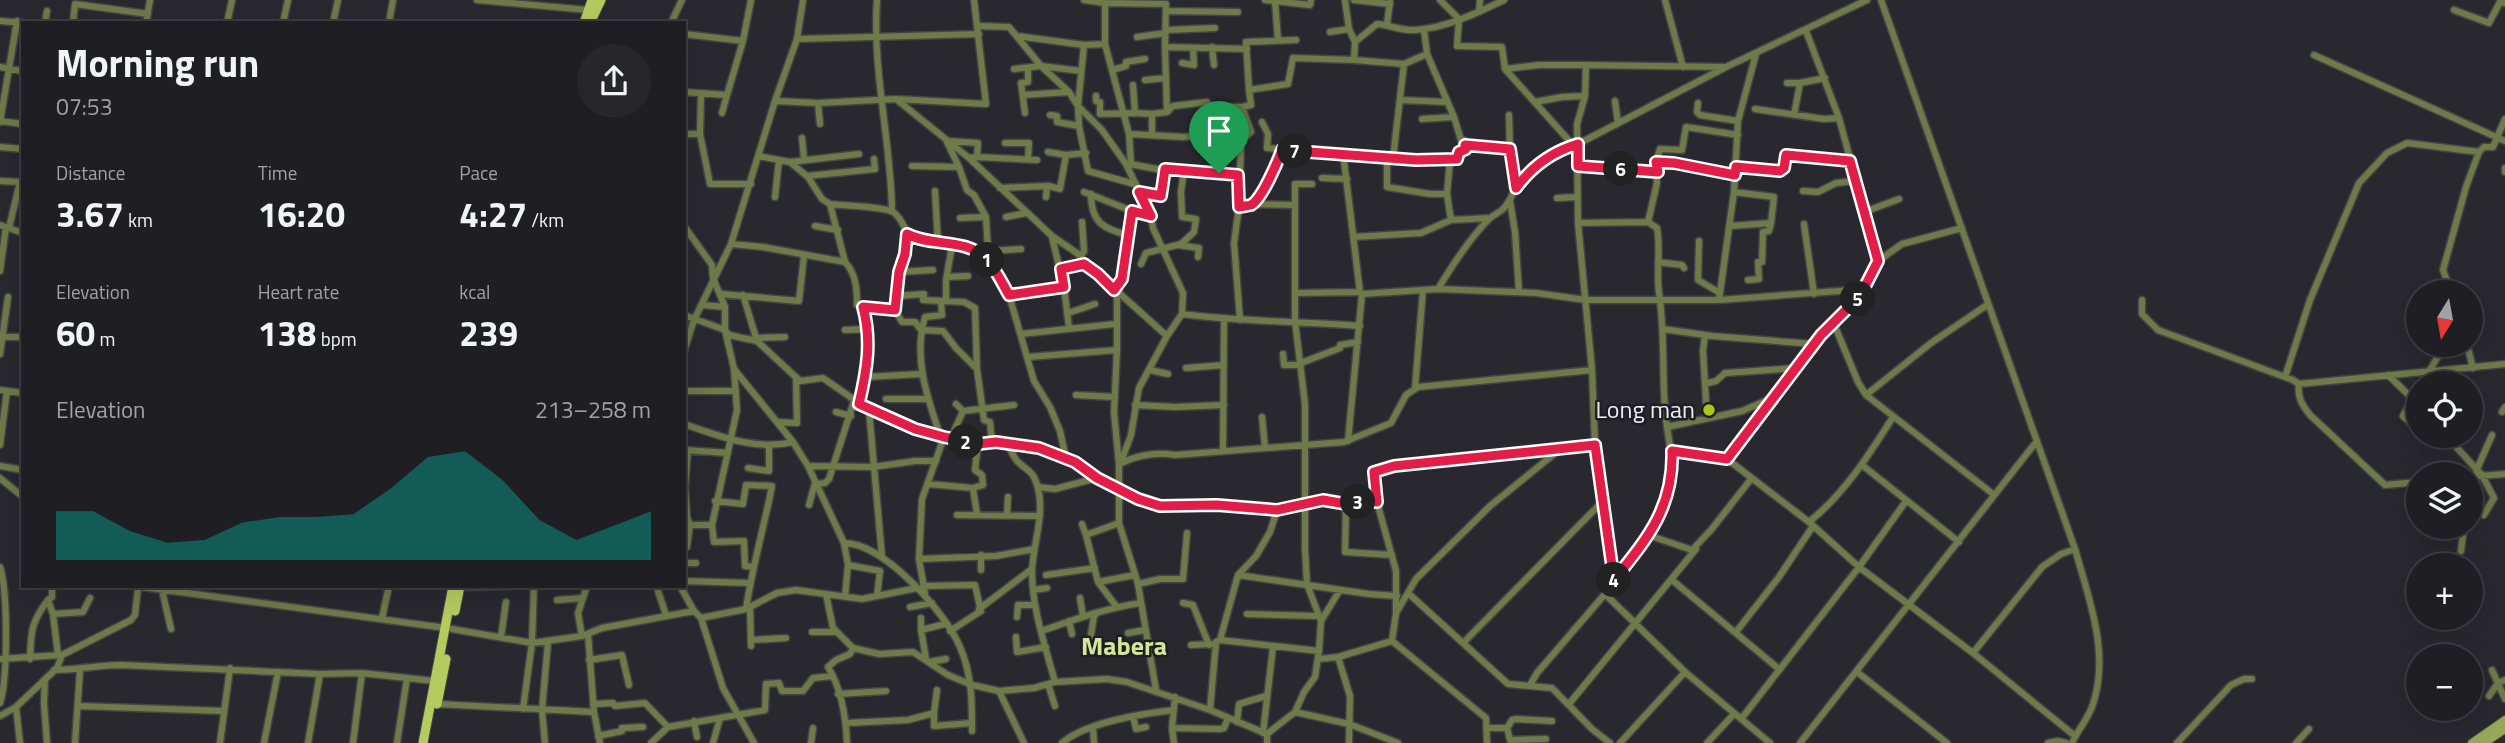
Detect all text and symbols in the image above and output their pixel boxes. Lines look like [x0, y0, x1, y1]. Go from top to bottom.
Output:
text: Morning run [56, 34, 259, 92]
button: share [577, 44, 651, 118]
text: 07:53 [56, 89, 113, 124]
pin [1189, 101, 1249, 173]
icon: arrive [1200, 112, 1238, 150]
pin: 7 [1278, 134, 1312, 168]
text: 7 [1289, 136, 1300, 165]
pin: 6 [1604, 152, 1638, 186]
text: 6 [1615, 154, 1626, 183]
text: Distance [56, 158, 125, 187]
text: Time [258, 158, 297, 187]
text: Pace [459, 158, 498, 187]
text: 3.67 [56, 187, 124, 241]
text: 16:20 [258, 187, 345, 241]
text: 4:27 [459, 187, 527, 241]
text: km [124, 205, 153, 234]
text: /km [527, 205, 564, 234]
pin: 1 [970, 243, 1004, 278]
text: 1 [981, 245, 992, 274]
text: Elevation [56, 277, 130, 306]
text: Heart rate [258, 277, 339, 306]
text: kcal [459, 277, 490, 306]
north arrow [2406, 280, 2483, 357]
map controls [2406, 280, 2483, 721]
pin: 5 [1840, 282, 1876, 316]
text: 5 [1852, 284, 1863, 313]
text: 60 [56, 306, 95, 360]
text: 138 [258, 306, 316, 360]
text: 239 [459, 306, 518, 360]
text: m [95, 324, 115, 353]
text: bpm [316, 324, 357, 353]
button: locate [2406, 371, 2483, 448]
place label: Long man [1595, 391, 1695, 427]
text: Elevation [56, 392, 145, 427]
text: 213–258 m [535, 392, 651, 427]
marker: Long man [1701, 402, 1717, 418]
pin: 2 [948, 424, 984, 460]
text: 2 [960, 427, 971, 456]
button: layers [2406, 462, 2483, 539]
pin: 3 [1340, 484, 1376, 520]
text: 3 [1352, 487, 1363, 516]
button: + [2406, 553, 2483, 630]
pin: 4 [1596, 562, 1632, 598]
text: 4 [1608, 565, 1619, 594]
district label: Mabera [1081, 626, 1167, 665]
button: − [2406, 644, 2483, 721]

